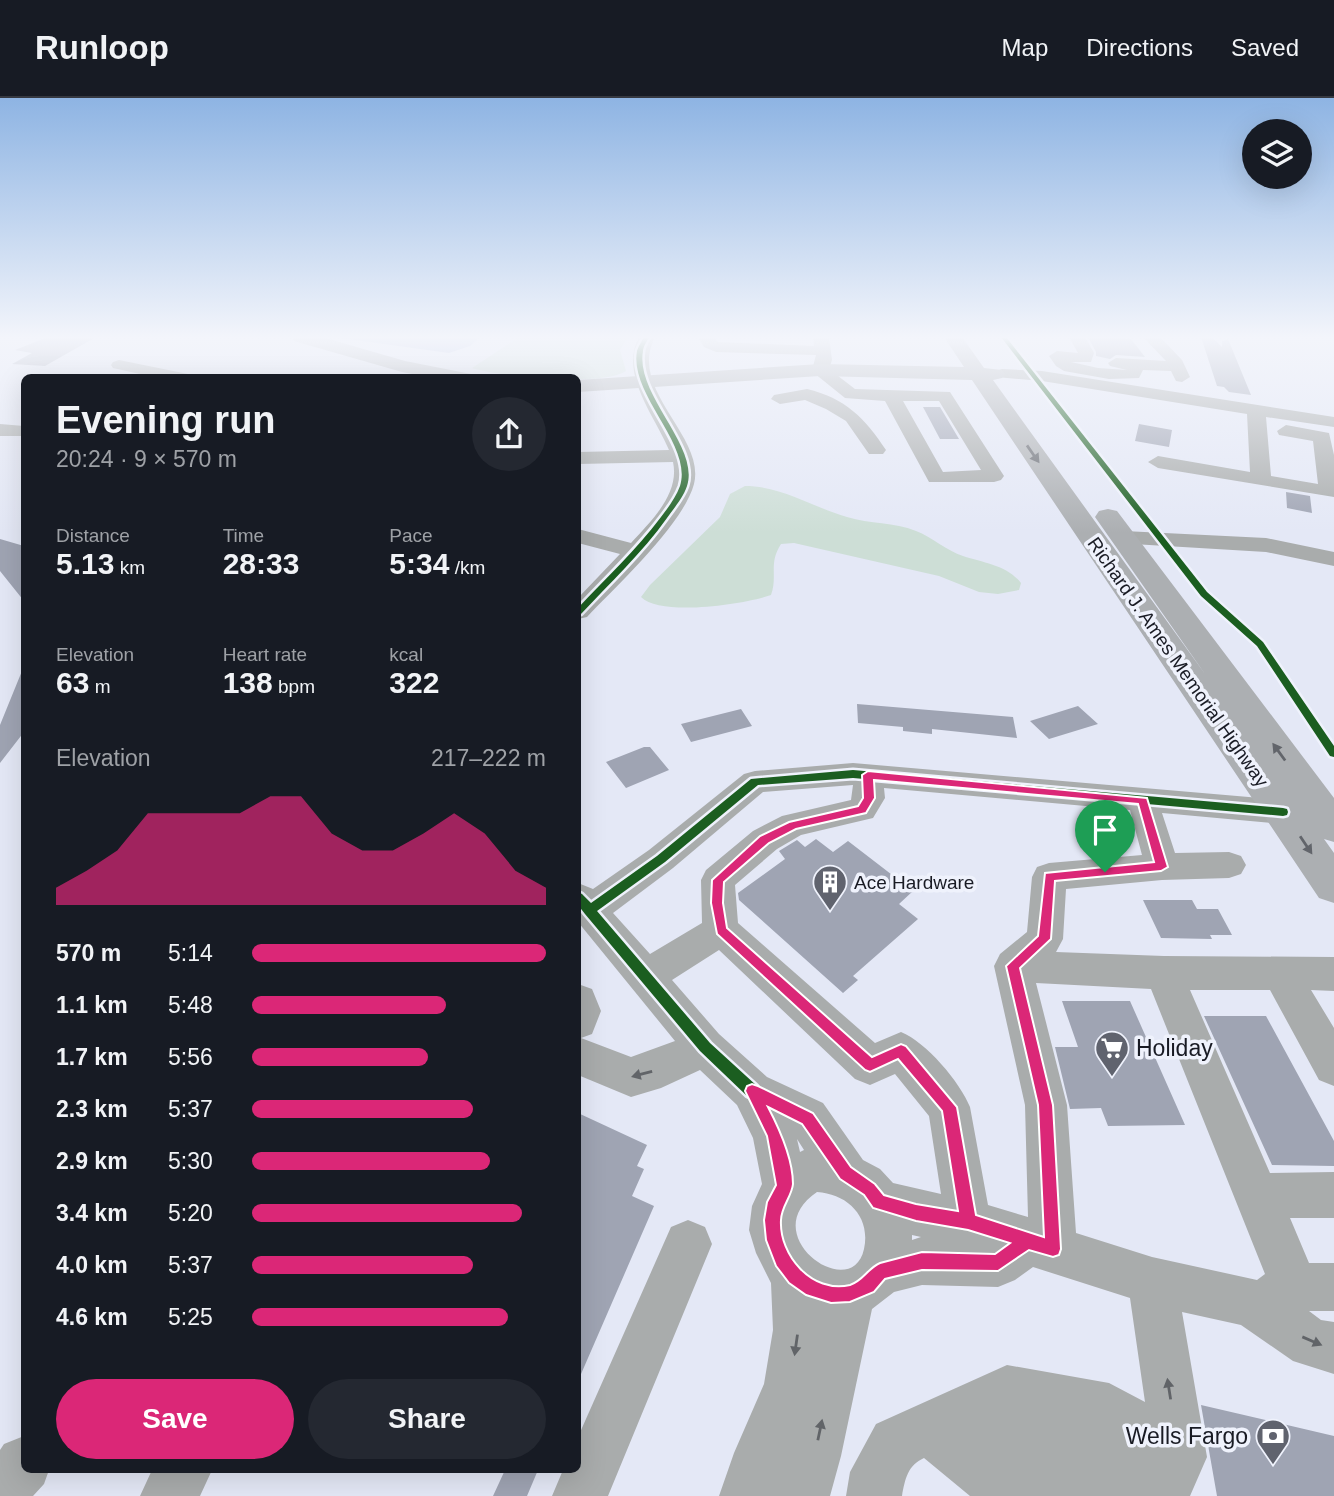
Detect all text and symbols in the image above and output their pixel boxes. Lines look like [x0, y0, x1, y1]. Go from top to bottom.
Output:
text: Runloop [35, 29, 169, 66]
text: Map [1002, 34, 1048, 61]
text: Directions [1086, 34, 1193, 61]
text: Saved [1231, 34, 1299, 61]
map controls [1242, 119, 1312, 189]
button: layers [1242, 119, 1312, 189]
button: share [472, 397, 546, 471]
text: Evening run [56, 399, 276, 441]
one-way arrow [1026, 445, 1040, 463]
text: 20:24 · 9 × 570 m [56, 446, 237, 472]
text: Distance [56, 525, 130, 546]
text: Time [223, 525, 264, 546]
text: Pace [389, 525, 433, 546]
street label: Richard J. Ames Memorial Highway [1083, 533, 1273, 791]
text: 5.13 [56, 547, 114, 580]
text: 28:33 [223, 547, 299, 580]
text: 5:34 [389, 547, 449, 580]
text: km [114, 557, 145, 578]
text: /km [449, 557, 485, 578]
text: Elevation [56, 644, 134, 665]
text: Heart rate [223, 644, 307, 665]
text: kcal [389, 644, 423, 665]
text: 63 [56, 666, 89, 699]
text: 138 [223, 666, 273, 699]
text: 322 [389, 666, 439, 699]
text: m [89, 676, 110, 697]
text: bpm [273, 676, 315, 697]
one-way arrow [1273, 743, 1287, 761]
text: Elevation [56, 745, 151, 771]
text: 217–222 m [431, 745, 546, 771]
pin [1075, 800, 1135, 872]
icon: arrive [1086, 811, 1124, 849]
one-way arrow [1299, 836, 1313, 854]
building icon: Ace Hardware [811, 863, 849, 912]
place label: Ace Hardware [854, 872, 974, 893]
text: 570 m [56, 940, 121, 966]
text: 5:14 [168, 940, 213, 966]
text: 1.1 km [56, 992, 128, 1018]
text: 5:48 [168, 992, 213, 1018]
supermarket icon: Holiday [1093, 1029, 1131, 1078]
place label: Holiday [1136, 1035, 1213, 1061]
text: 1.7 km [56, 1044, 128, 1070]
text: 5:56 [168, 1044, 213, 1070]
one-way arrow [631, 1069, 653, 1080]
text: 2.3 km [56, 1096, 128, 1122]
text: 5:37 [168, 1096, 213, 1122]
text: 2.9 km [56, 1148, 128, 1174]
text: 5:30 [168, 1148, 213, 1174]
text: 3.4 km [56, 1200, 128, 1226]
text: 5:20 [168, 1200, 213, 1226]
text: 4.0 km [56, 1252, 128, 1278]
text: 5:37 [168, 1252, 213, 1278]
text: 4.6 km [56, 1304, 128, 1330]
text: 5:25 [168, 1304, 213, 1330]
one-way arrow [790, 1334, 801, 1356]
one-way arrow [1302, 1335, 1323, 1346]
one-way arrow [1163, 1378, 1174, 1400]
button: Save [56, 1379, 294, 1459]
button: Share [308, 1379, 546, 1459]
bank icon: Wells Fargo [1254, 1417, 1292, 1466]
one-way arrow [814, 1419, 825, 1441]
place label: Wells Fargo [1126, 1423, 1248, 1449]

